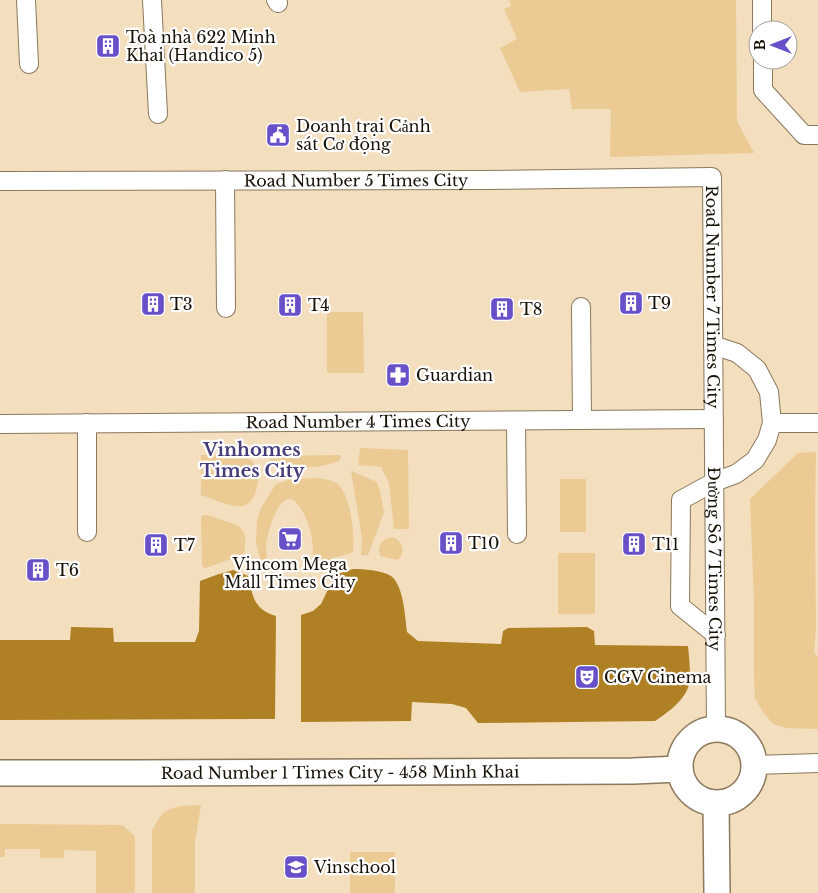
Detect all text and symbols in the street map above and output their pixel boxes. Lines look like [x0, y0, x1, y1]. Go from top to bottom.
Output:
north arrow [748, 20, 798, 70]
place label: Toà nhà 622 Minh Khai (Handico 5) [126, 27, 276, 65]
building icon: Toà nhà 622 Minh Khai (Handico 5) [95, 33, 121, 59]
text: B [751, 39, 769, 51]
place label: Doanh trại Cảnh sát Cơ động [296, 116, 431, 154]
public building icon: Doanh trại Cảnh sát Cơ động [265, 122, 291, 148]
street label: Road Number 5 Times City [244, 170, 469, 190]
street label: Road Number 7 Times City [702, 185, 724, 410]
building icon: T9 [618, 290, 644, 316]
building icon: T3 [140, 291, 166, 317]
building icon: T4 [277, 292, 303, 318]
place label: T9 [648, 293, 671, 313]
place label: T3 [170, 294, 193, 314]
place label: T4 [308, 295, 330, 315]
building icon: T8 [489, 296, 515, 322]
place label: T8 [520, 299, 543, 319]
pharmacy icon: Guardian [385, 362, 411, 388]
place label: Guardian [416, 365, 493, 385]
street label: Road Number 4 Times City [246, 411, 471, 432]
district label: Vinhomes Times City [200, 439, 305, 482]
street label: Đường Số 7 Times City [704, 467, 725, 652]
supermarket icon: Vincom Mega Mall Times City [277, 526, 303, 552]
building icon: T10 [438, 530, 464, 556]
building icon: T11 [621, 531, 647, 557]
building icon: T7 [143, 532, 169, 558]
place label: T10 [468, 533, 499, 553]
place label: T11 [652, 534, 679, 554]
place label: T7 [174, 535, 196, 555]
place label: Vincom Mega Mall Times City [224, 554, 356, 592]
building icon: T6 [25, 557, 51, 583]
place label: T6 [56, 560, 79, 580]
theatre icon: CGV Cinema [574, 664, 600, 690]
place label: CGV Cinema [604, 667, 712, 687]
street label: Road Number 1 Times City - 458 Minh Khai [161, 761, 520, 783]
school or university icon: Vinschool [283, 854, 309, 880]
place label: Vinschool [313, 857, 396, 877]

